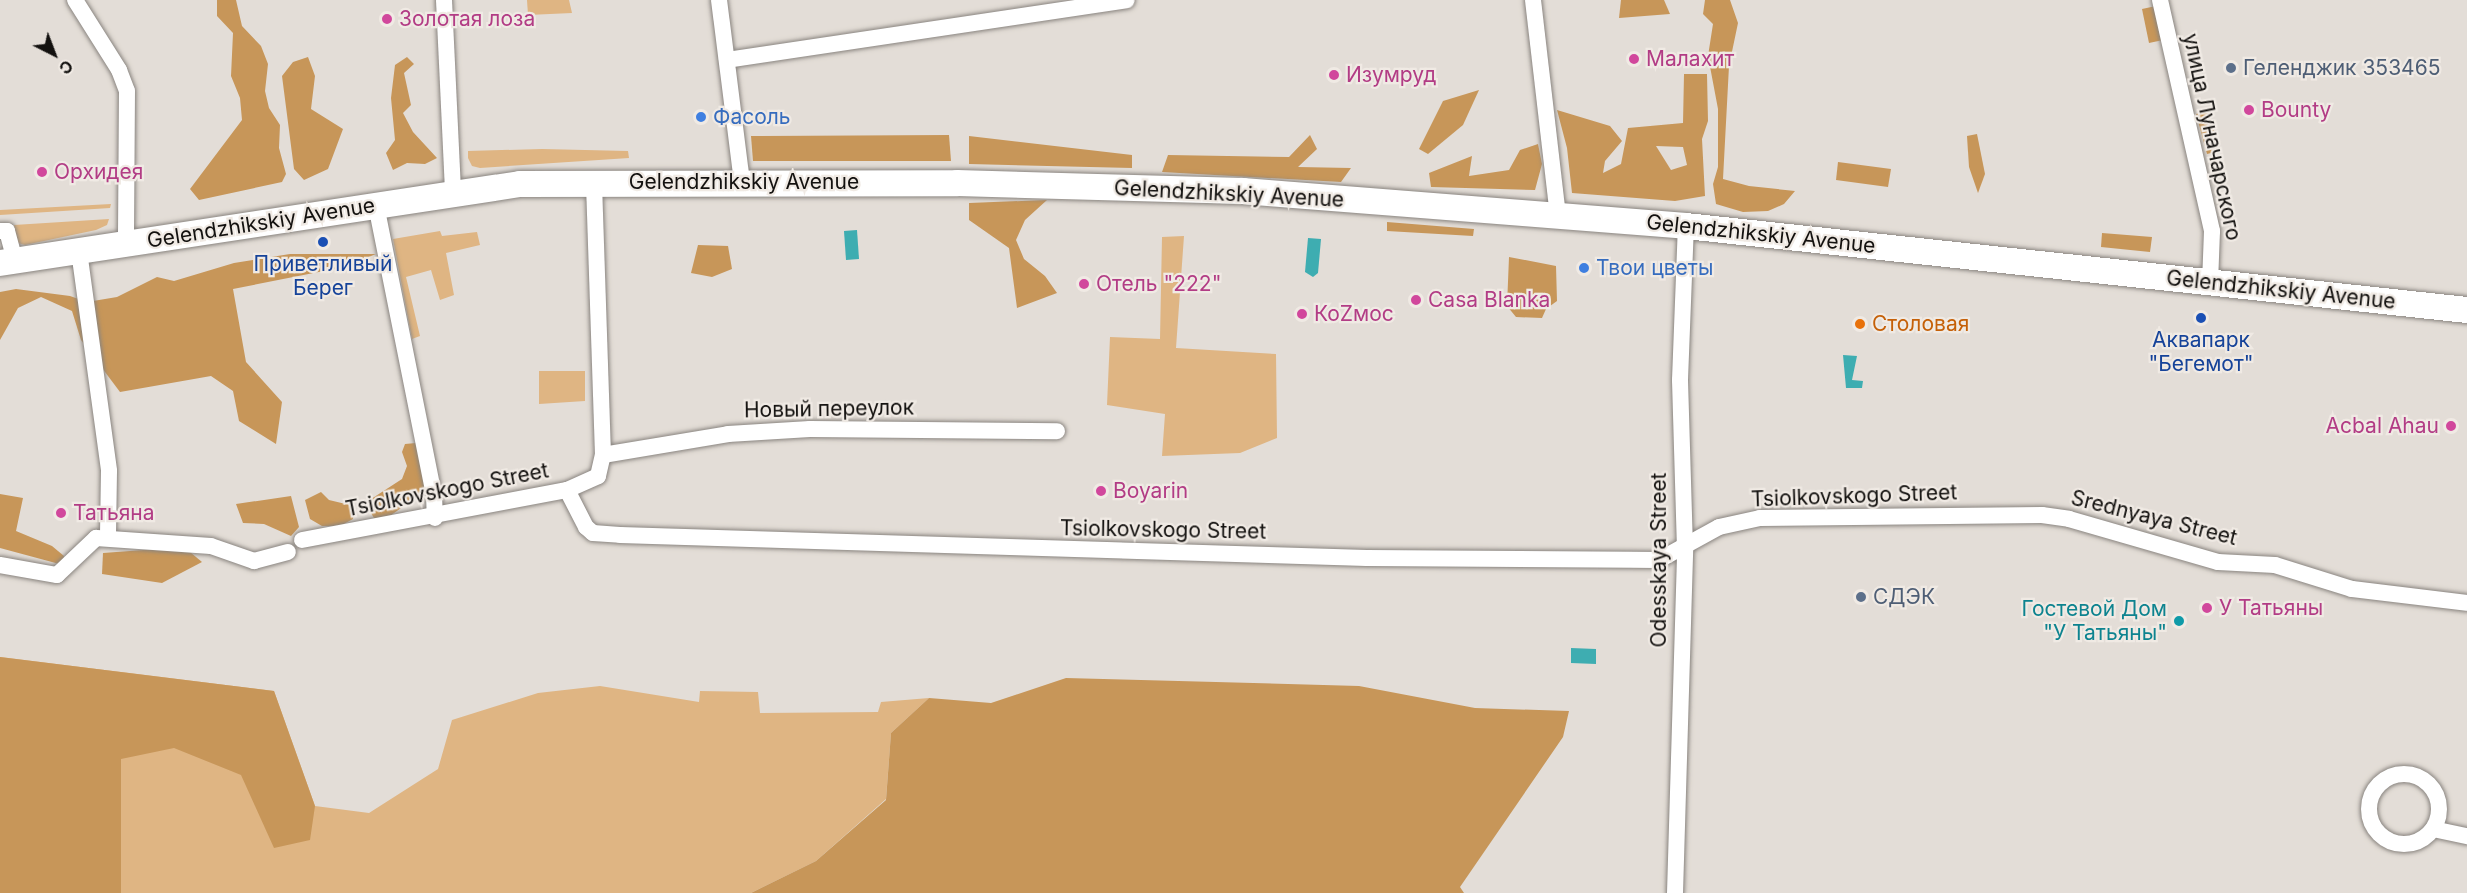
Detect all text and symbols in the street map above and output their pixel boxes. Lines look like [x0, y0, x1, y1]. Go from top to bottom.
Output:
place label: Золотая лоза [399, 6, 535, 32]
marker: Золотая лоза [380, 12, 394, 26]
north arrow [24, 24, 84, 84]
street label: улица Луначарского [2178, 31, 2246, 243]
place label: Малахит [1646, 46, 1734, 72]
marker: Малахит [1627, 52, 1641, 66]
place label: Геленджик 353465 [2243, 55, 2440, 81]
text: С [55, 56, 77, 79]
marker: Геленджик 353465 [2224, 61, 2238, 75]
place label: Изумруд [1346, 62, 1436, 88]
marker: Изумруд [1327, 68, 1341, 82]
place label: Bounty [2261, 97, 2331, 123]
marker: Bounty [2242, 103, 2256, 117]
place label: Фасоль [713, 104, 791, 130]
marker: Фасоль [694, 110, 708, 124]
place label: Орхидея [54, 159, 143, 185]
marker: Орхидея [35, 165, 49, 179]
street label: Gelendzhikskiy Avenue [629, 169, 859, 195]
street label: Gelendzhikskiy Avenue [1113, 175, 1345, 213]
street label: Gelendzhikskiy Avenue [145, 193, 377, 253]
street label: Gelendzhikskiy Avenue [1645, 209, 1877, 259]
marker: Приветливый Берег [316, 235, 330, 249]
place label: Приветливый Берег [253, 251, 393, 301]
place label: Твои цветы [1596, 255, 1713, 281]
marker: Твои цветы [1577, 261, 1591, 275]
street label: Gelendzhikskiy Avenue [2165, 265, 2397, 315]
place label: Отель "222" [1096, 271, 1221, 297]
marker: Отель "222" [1077, 277, 1091, 291]
place label: Casa Blanka [1428, 287, 1550, 313]
marker: Casa Blanka [1409, 293, 1423, 307]
place label: КоZмос [1314, 301, 1394, 327]
marker: КоZмос [1295, 307, 1309, 321]
place label: Столовая [1872, 311, 1969, 337]
marker: Аквапарк "Бегемот" [2194, 311, 2208, 325]
marker: Столовая [1853, 317, 1867, 331]
place label: Аквапарк "Бегемот" [2149, 327, 2253, 377]
street label: Новый переулок [744, 395, 914, 423]
place label: Acbal Ahau [2326, 413, 2439, 439]
marker: Acbal Ahau [2444, 419, 2458, 433]
street label: Tsiolkovskogo Street [343, 458, 551, 522]
street label: Odesskaya Street [1646, 473, 1672, 647]
place label: Boyarin [1113, 478, 1188, 504]
street label: Tsiolkovskogo Street [1750, 480, 1958, 512]
marker: Boyarin [1094, 484, 1108, 498]
street label: Srednyaya Street [2068, 485, 2240, 551]
place label: Татьяна [73, 500, 154, 526]
marker: Татьяна [54, 506, 68, 520]
street label: Tsiolkovskogo Street [1060, 516, 1266, 544]
place label: СДЭК [1873, 584, 1935, 610]
marker: СДЭК [1854, 590, 1868, 604]
place label: У Татьяны [2219, 595, 2323, 621]
place label: Гостевой Дом "У Татьяны" [2021, 596, 2167, 646]
marker: У Татьяны [2200, 601, 2214, 615]
marker: Гостевой Дом "У Татьяны" [2172, 614, 2186, 628]

